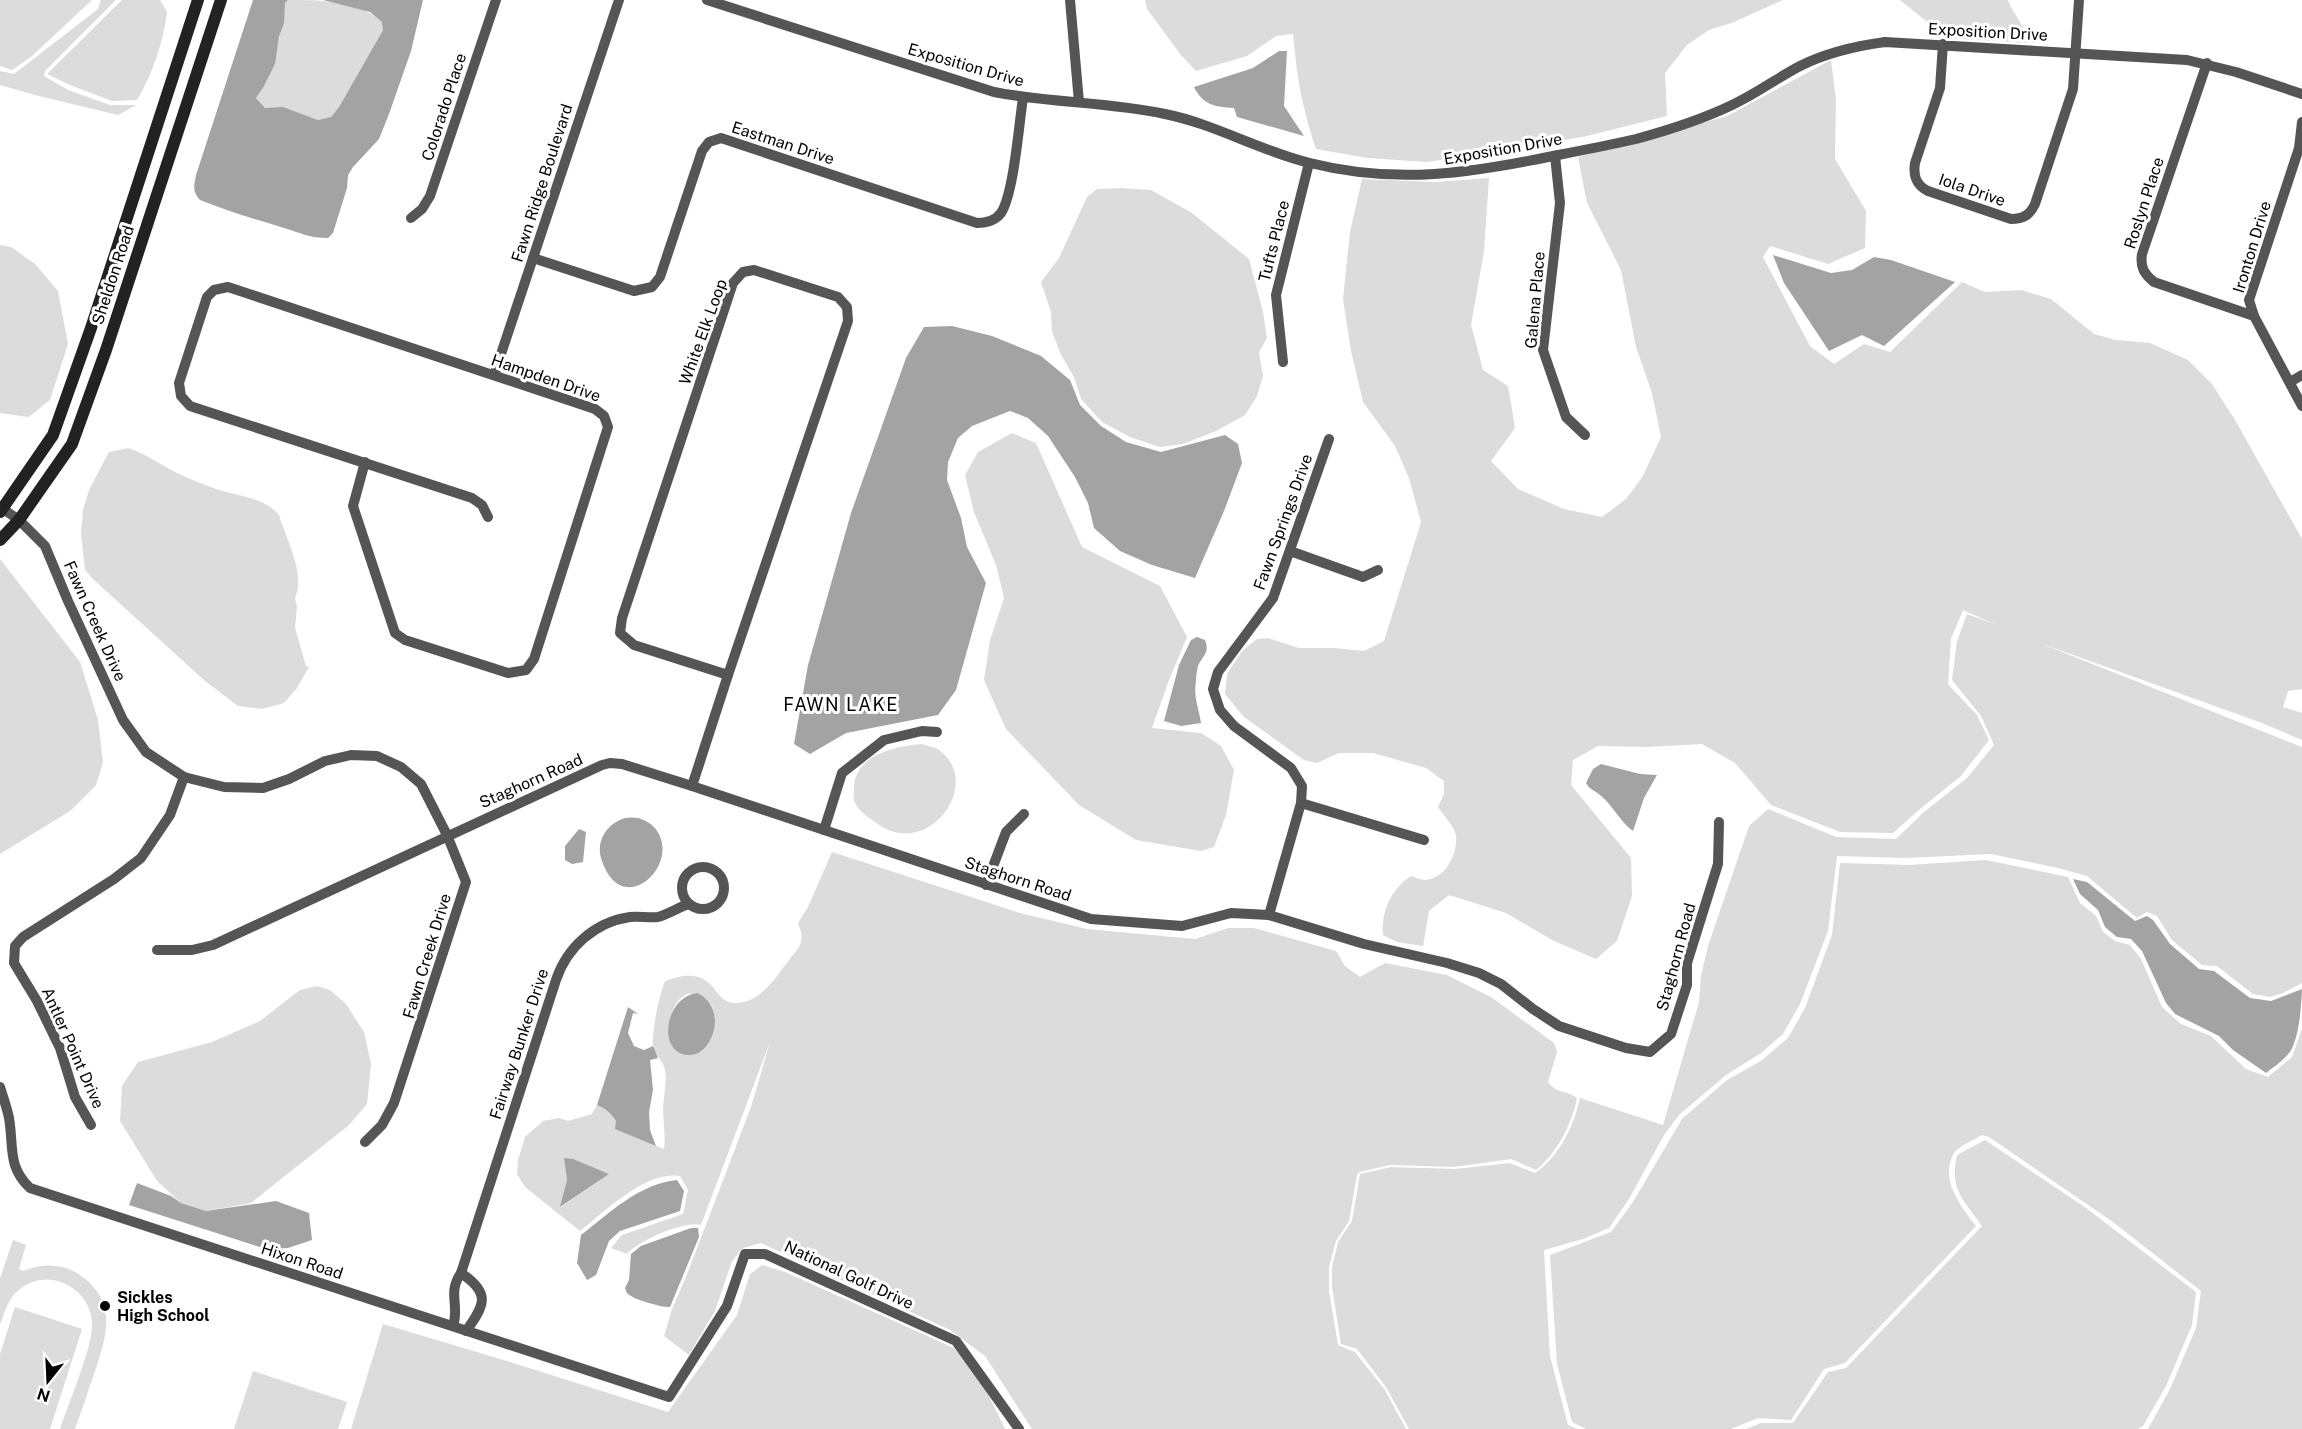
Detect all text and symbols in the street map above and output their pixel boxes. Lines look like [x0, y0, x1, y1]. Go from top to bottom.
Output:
street label: Exposition Drive [1928, 19, 2048, 45]
street label: Exposition Drive [906, 39, 1026, 91]
street label: Colorado Place [418, 51, 470, 163]
street label: Fawn Ridge Boulevard [507, 101, 577, 265]
street label: Eastman Drive [729, 117, 837, 169]
street label: Exposition Drive [1442, 129, 1564, 169]
street label: Roslyn Place [2120, 155, 2168, 251]
street label: Iola Drive [1936, 170, 2008, 210]
street label: Tufts Place [1255, 198, 1293, 284]
street label: Ironton Drive [2229, 199, 2275, 295]
street label: Sheldon Road [88, 223, 138, 327]
street label: Galena Place [1521, 251, 1549, 349]
street label: White Elk Loop [675, 277, 731, 387]
street label: Hampden Drive [489, 350, 603, 406]
street label: Fawn Springs Drive [1250, 451, 1316, 593]
street label: Fawn Creek Drive [60, 558, 130, 684]
district label: FAWN LAKE [783, 694, 899, 715]
street label: Staghorn Road [476, 750, 586, 812]
street label: Staghorn Road [962, 853, 1074, 905]
street label: Fawn Creek Drive [399, 891, 455, 1021]
street label: Staghorn Road [1652, 901, 1700, 1013]
street label: Fairway Bunker Drive [486, 966, 552, 1122]
street label: Antler Point Drive [38, 984, 108, 1112]
street label: National Golf Drive [781, 1237, 917, 1313]
street label: Hixon Road [259, 1239, 345, 1283]
place label: Sickles High School [117, 1288, 210, 1325]
marker: Sickles High School [98, 1299, 112, 1313]
north arrow [18, 1351, 78, 1411]
text: N [35, 1384, 52, 1406]

